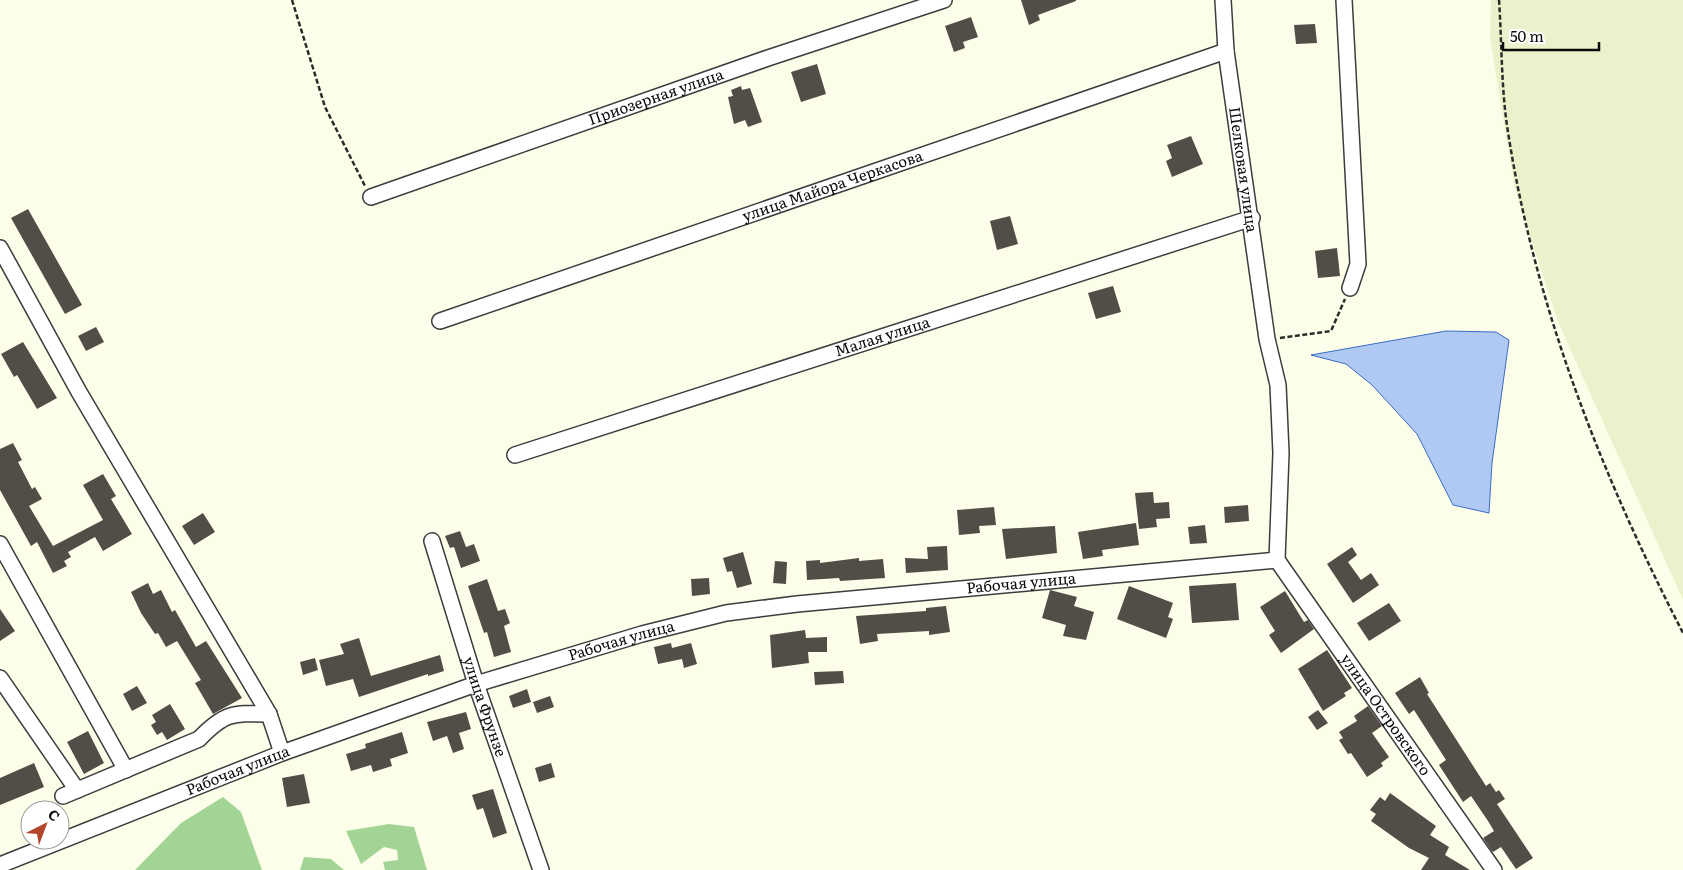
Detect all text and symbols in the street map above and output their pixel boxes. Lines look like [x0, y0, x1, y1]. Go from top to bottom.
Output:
scale bar [1503, 20, 1599, 52]
text: 50 m [1510, 24, 1544, 47]
street label: Приозерная улица [585, 61, 727, 130]
street label: Шелковая улица [1224, 105, 1265, 235]
street label: улица Майора Черкасова [739, 143, 926, 226]
street label: Малая улица [832, 309, 933, 361]
street label: Рабочая улица [965, 565, 1078, 598]
street label: Рабочая улица [565, 613, 677, 666]
street label: улица Островского [1336, 648, 1438, 780]
street label: улица Фрунзе [458, 654, 514, 760]
street label: Рабочая улица [182, 738, 293, 800]
north arrow [20, 800, 70, 850]
text: С [44, 804, 65, 825]

